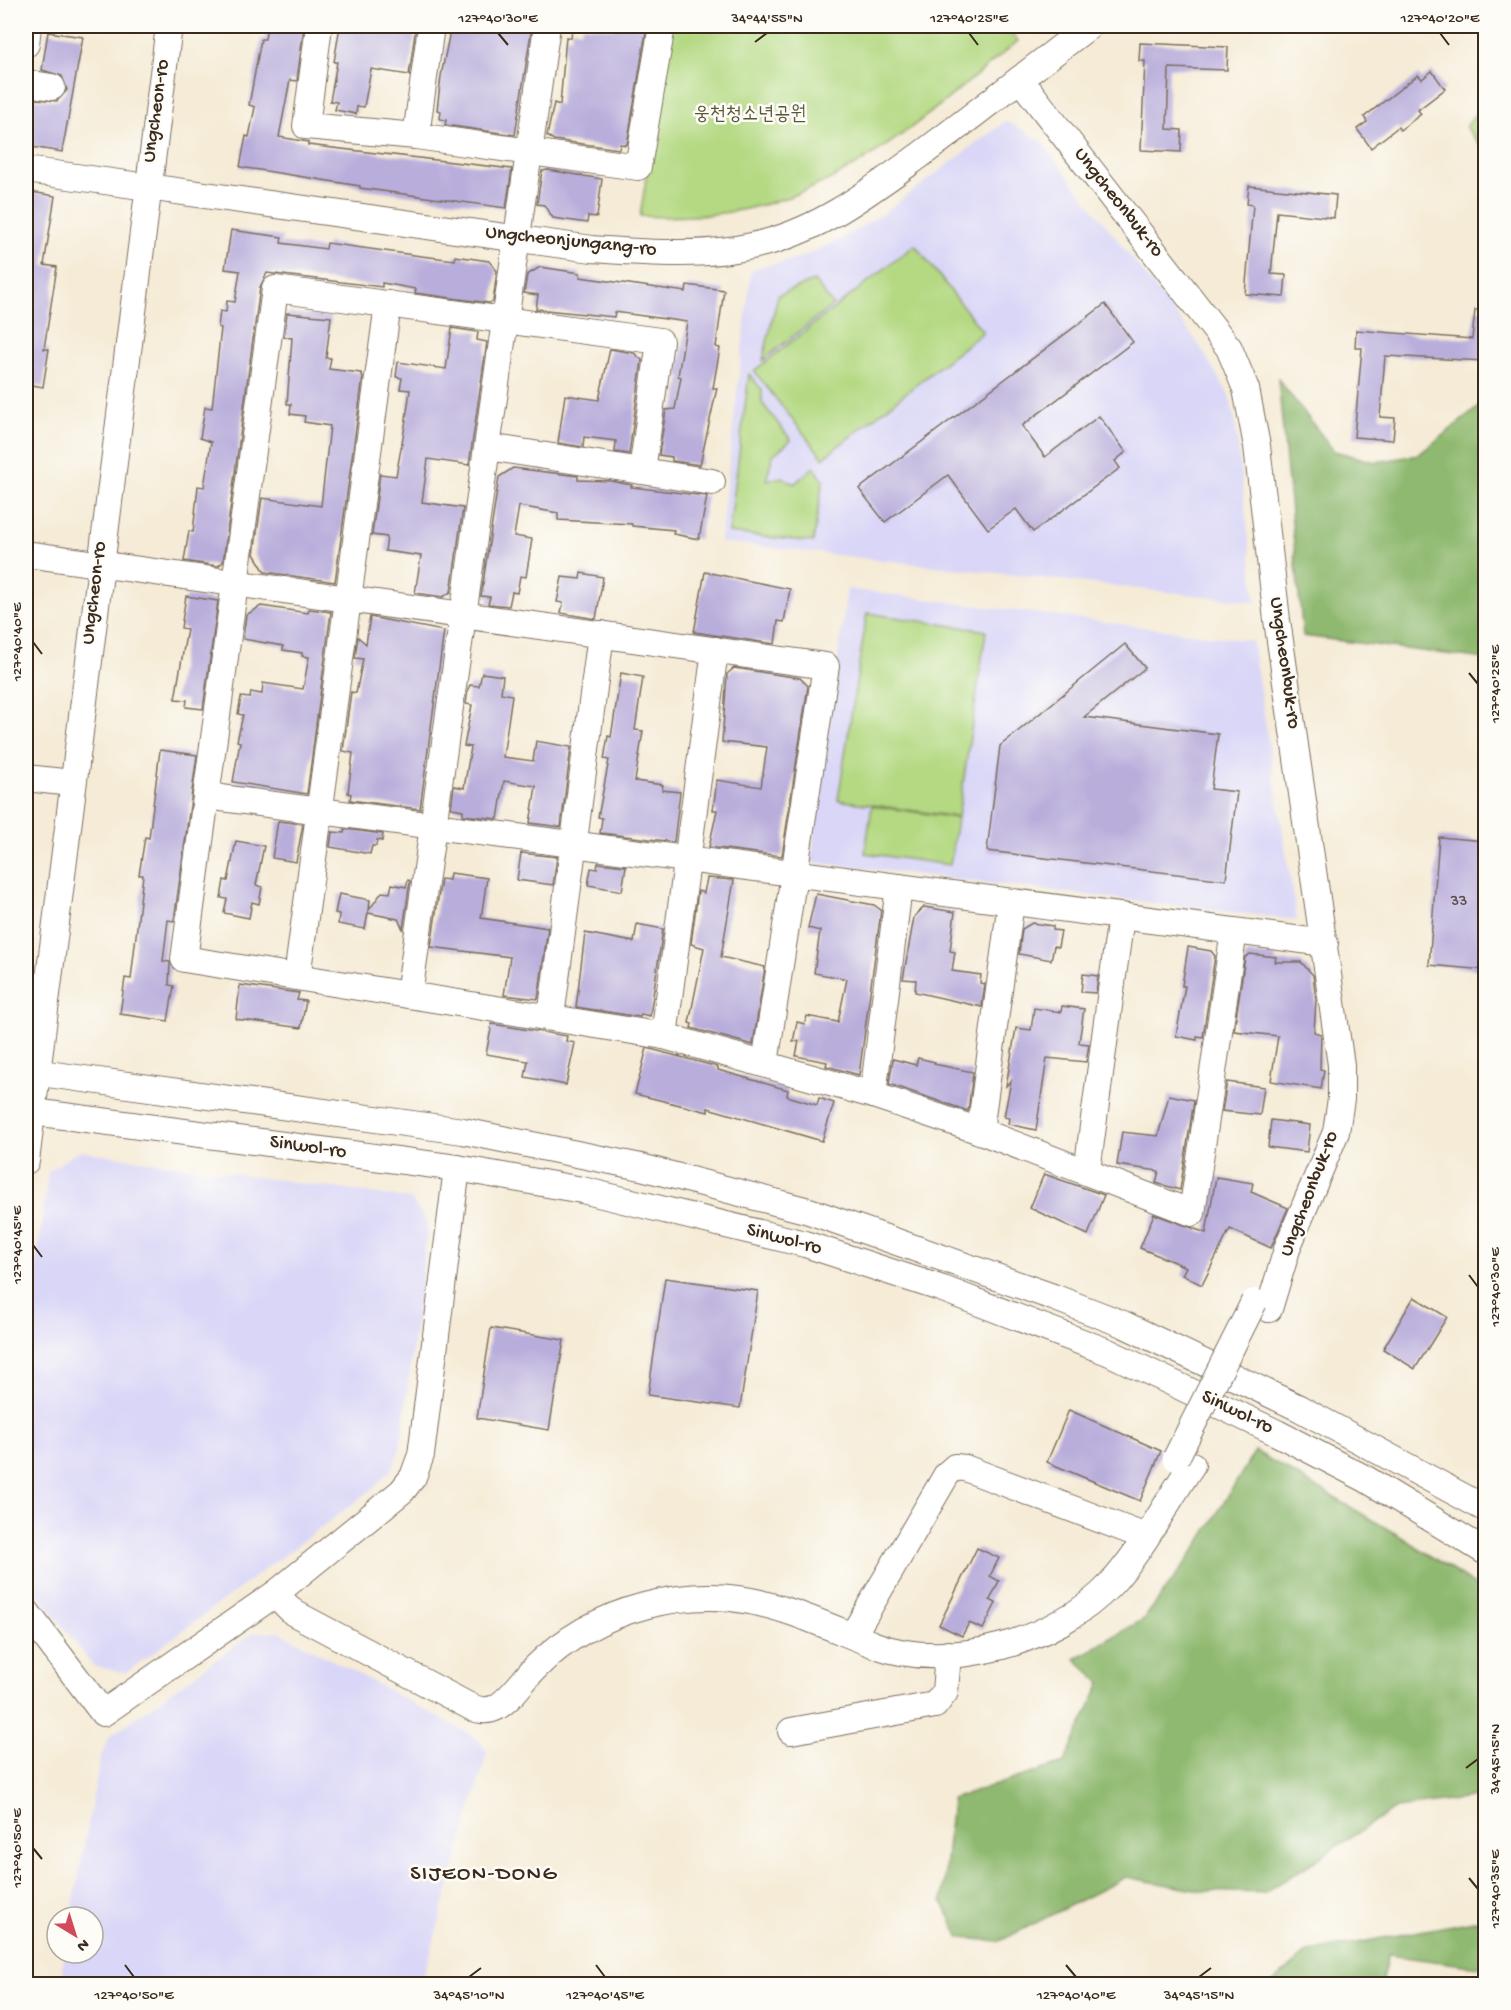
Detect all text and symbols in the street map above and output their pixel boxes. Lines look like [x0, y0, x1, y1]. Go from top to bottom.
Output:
text: 127°40'30"E [457, 10, 538, 28]
text: 34°44'55"N [730, 10, 803, 28]
text: 127°40'25"E [929, 10, 1009, 28]
text: 127°40'20"E [1400, 10, 1480, 28]
street label: Ungcheon-ro [138, 58, 176, 164]
park label: 웅천청소년공원 [694, 104, 806, 127]
street label: Ungcheonbuk-ro [1068, 144, 1168, 262]
street label: Ungcheonjungang-ro [484, 222, 658, 262]
street label: Ungcheon-ro [77, 540, 113, 646]
street label: Ungcheonbuk-ro [1263, 596, 1305, 730]
text: 127°40'40"E [9, 602, 27, 682]
text: 127°40'25"E [1487, 644, 1505, 724]
house number: 33 [1450, 893, 1467, 912]
street label: Ungcheonbuk-ro [1275, 1128, 1345, 1260]
street label: Sinwol-ro [268, 1131, 348, 1165]
text: 127°40'45"E [9, 1205, 27, 1285]
street label: Sinwol-ro [744, 1219, 824, 1261]
text: 127°40'30"E [1487, 1247, 1505, 1328]
street label: Sinwol-ro [1197, 1386, 1277, 1440]
text: 34°45'15"N [1487, 1724, 1505, 1795]
text: 127°40'50"E [9, 1808, 27, 1889]
text: 127°40'35"E [1487, 1849, 1505, 1929]
district label: SIJEON-DONG [410, 1862, 558, 1888]
north arrow [45, 1905, 105, 1965]
text: N [72, 1933, 92, 1955]
text: 127°40'50"E [93, 1987, 174, 2005]
text: 34°45'10"N [432, 1987, 505, 2005]
text: 127°40'45"E [565, 1987, 645, 2005]
text: 127°40'40"E [1036, 1987, 1116, 2005]
text: 34°45'15"N [1163, 1987, 1234, 2005]

